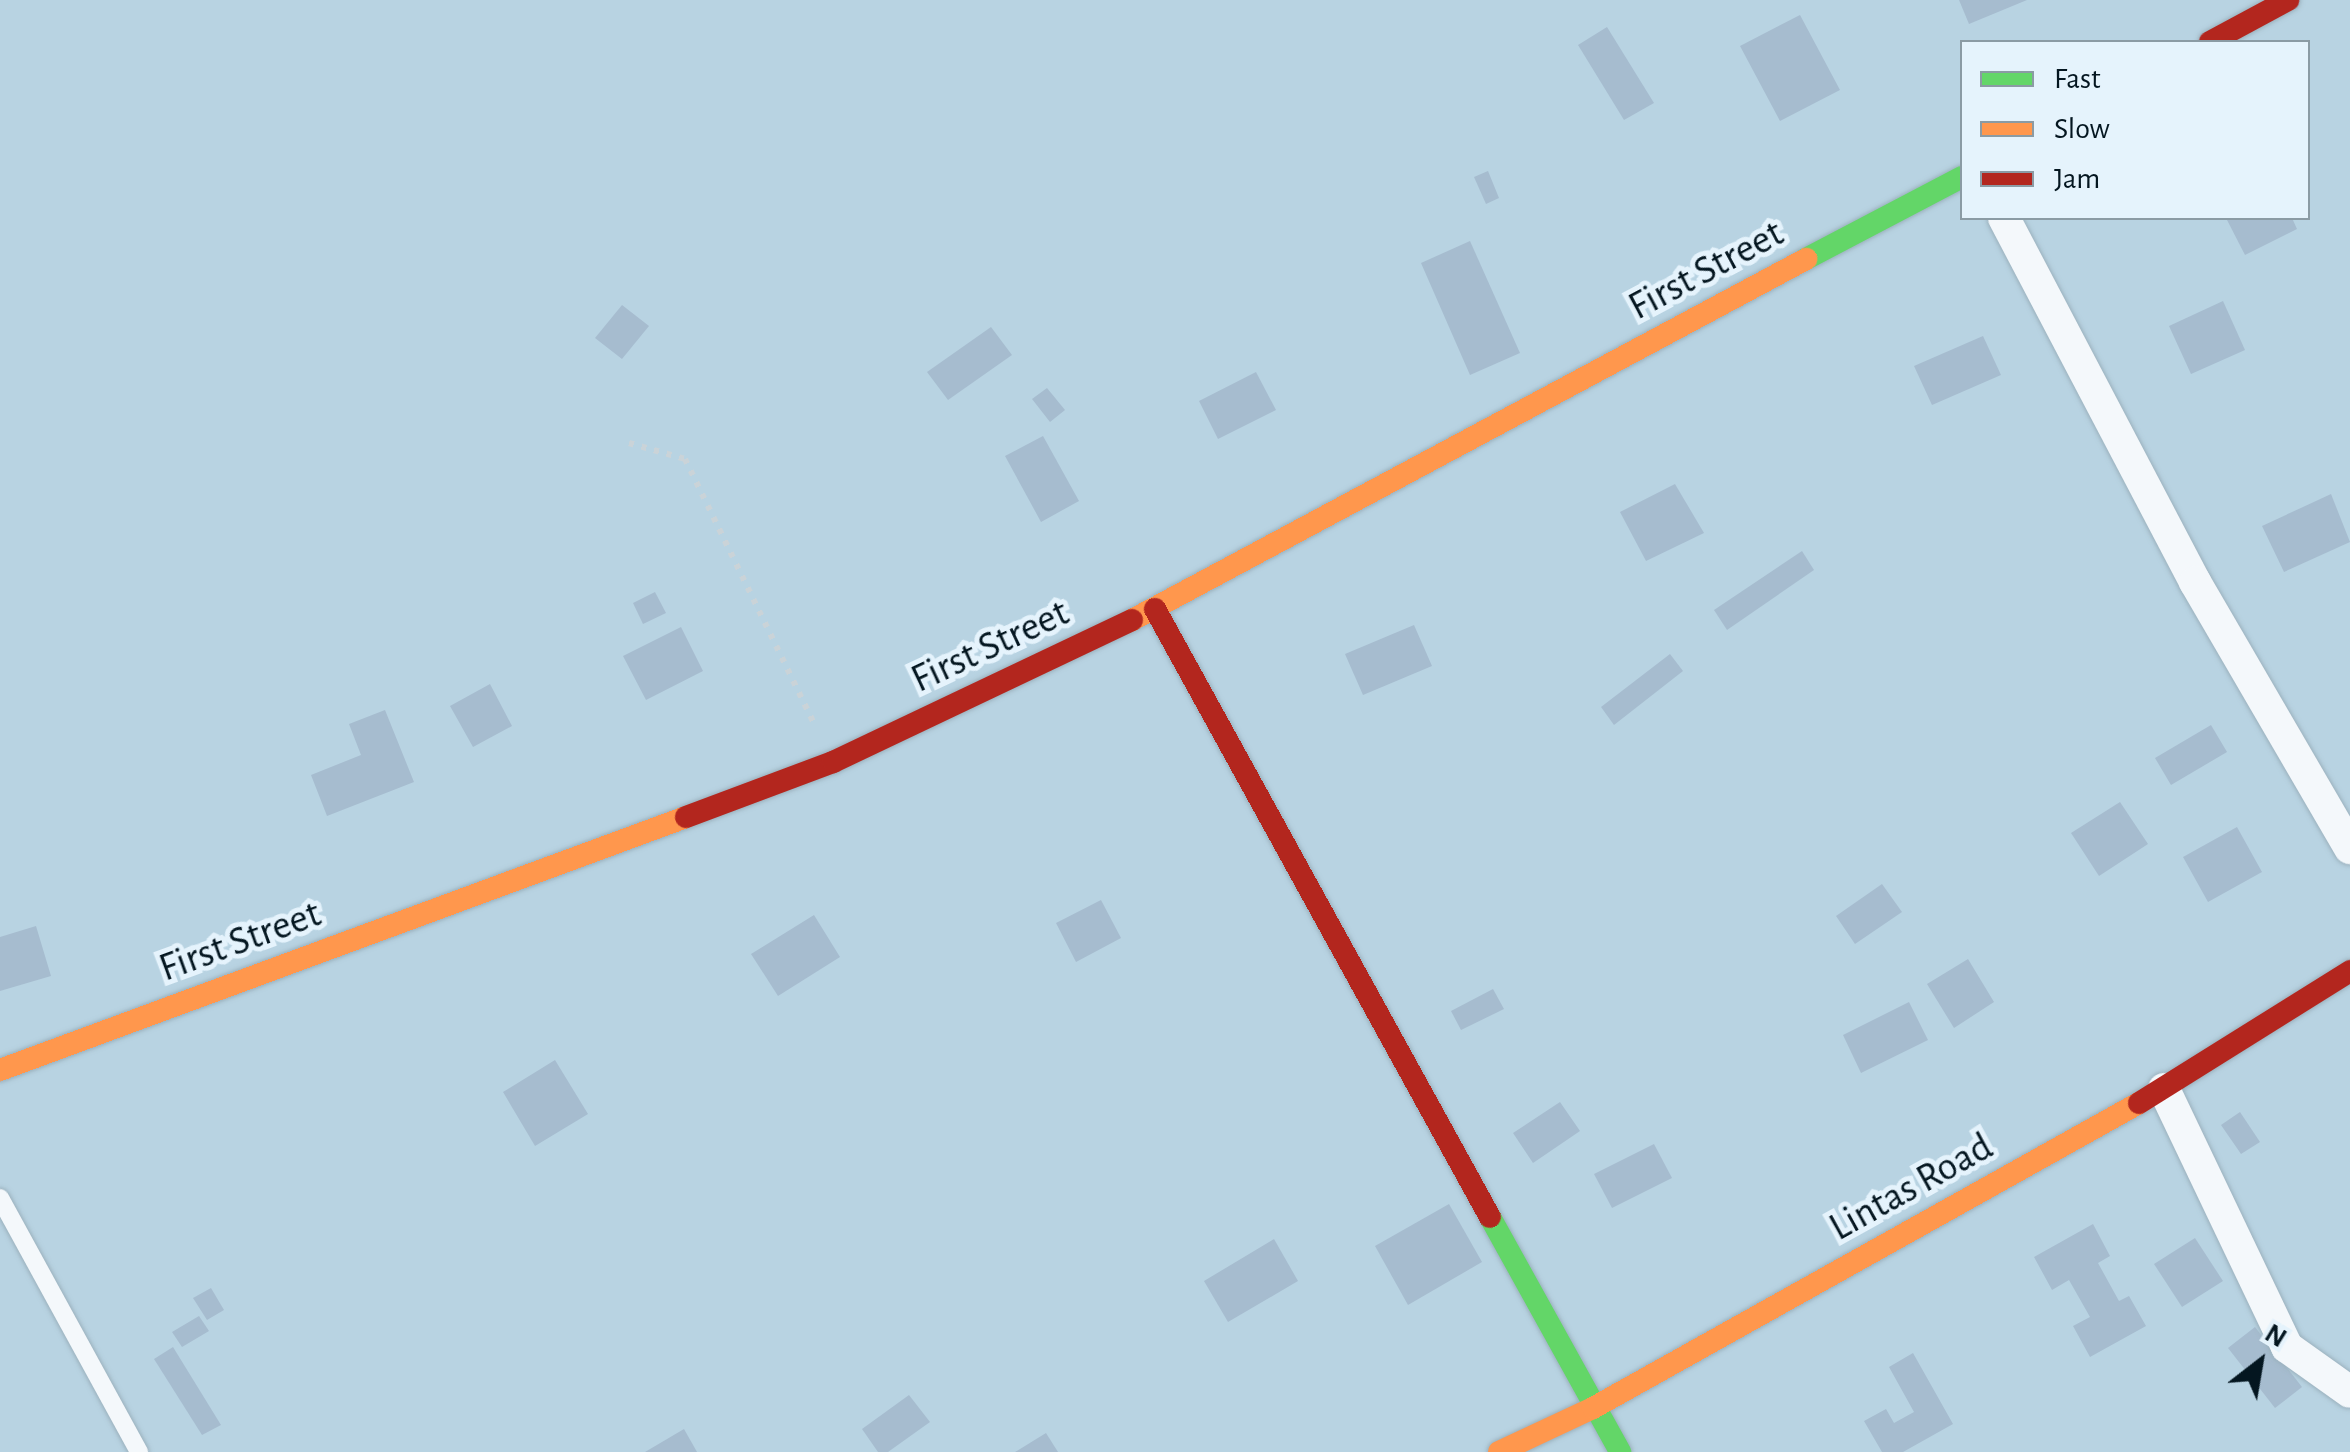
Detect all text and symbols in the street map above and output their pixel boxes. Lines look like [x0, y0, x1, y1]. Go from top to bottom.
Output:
legend [1960, 40, 2310, 220]
text: Fast [2054, 64, 2101, 94]
text: Slow [2054, 114, 2110, 144]
text: Jam [2054, 164, 2100, 194]
street label: First Street [1620, 209, 1792, 331]
street label: First Street [904, 589, 1076, 703]
street label: First Street [153, 890, 327, 992]
street label: Lintas Road [1821, 1123, 2001, 1251]
north arrow [2210, 1312, 2310, 1412]
text: N [2260, 1319, 2291, 1353]

